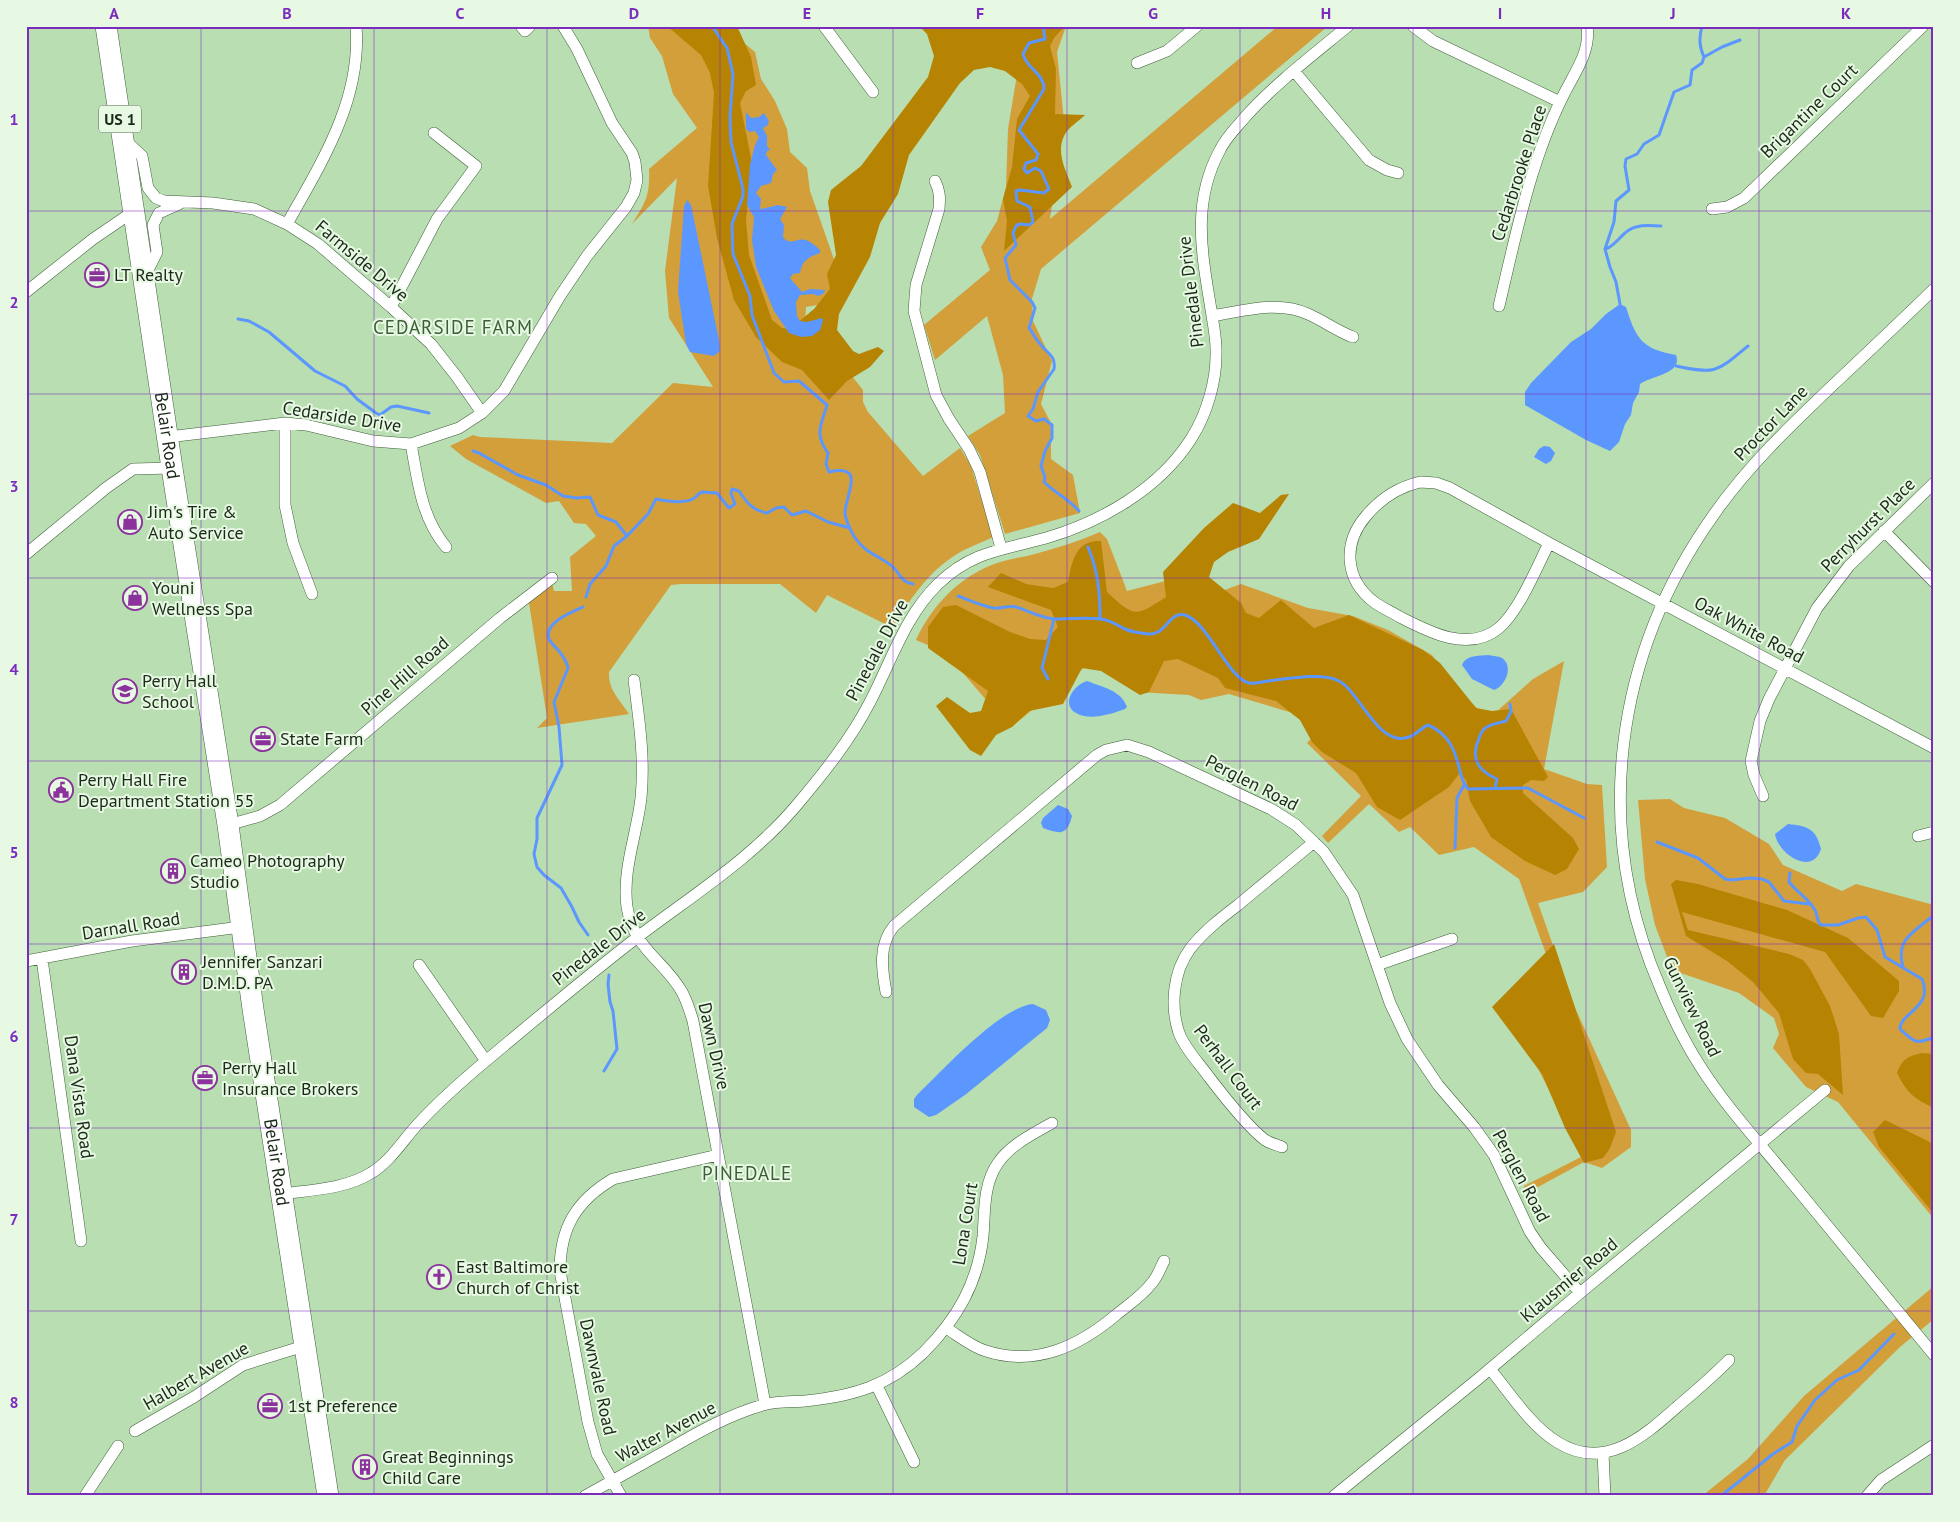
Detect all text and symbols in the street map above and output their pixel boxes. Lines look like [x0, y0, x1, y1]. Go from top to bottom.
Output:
text: A [109, 3, 119, 23]
text: B [282, 3, 292, 23]
text: C [456, 3, 465, 23]
text: D [629, 3, 639, 23]
text: E [803, 3, 811, 23]
text: F [976, 3, 984, 23]
text: G [1148, 3, 1158, 23]
text: H [1321, 3, 1331, 23]
text: I [1498, 3, 1502, 23]
text: J [1669, 3, 1676, 23]
text: K [1841, 3, 1851, 23]
street label: Brigantine Court [1755, 58, 1862, 163]
street label: Cedarbrooke Place [1486, 102, 1551, 244]
road number: US 1 [99, 106, 141, 132]
text: 1 [9, 109, 19, 129]
street label: Farmside Drive [311, 215, 414, 306]
street label: Pinedale Drive [1172, 235, 1209, 349]
office icon: LT Realty [84, 262, 110, 288]
place label: LT Realty [114, 263, 183, 286]
text: 2 [9, 292, 19, 312]
district label: CEDARSIDE FARM [373, 315, 533, 339]
street label: Proctor Lane [1729, 380, 1812, 465]
street label: Belair Road [150, 390, 186, 481]
street label: Cedarside Drive [281, 396, 403, 437]
street label: Perryhurst Place [1816, 473, 1920, 577]
text: 3 [9, 476, 19, 496]
place label: Jim's Tire & Auto Service [147, 500, 244, 544]
shop icon: Jim's Tire & Auto Service [117, 509, 143, 535]
place label: Youni Wellness Spa [152, 576, 253, 620]
shop icon: Youni Wellness Spa [122, 585, 148, 611]
street label: Oak White Road [1690, 591, 1808, 668]
street label: Pinedale Drive [840, 595, 913, 705]
street label: Pine Hill Road [356, 631, 453, 720]
text: 4 [9, 659, 19, 679]
place label: Perry Hall School [142, 669, 218, 713]
school or university icon: Perry Hall School [112, 678, 138, 704]
office icon: State Farm [250, 726, 276, 752]
place label: State Farm [280, 727, 363, 750]
street label: Perglen Road [1202, 749, 1303, 816]
place label: Perry Hall Fire Department Station 55 [78, 768, 254, 812]
public building icon: Perry Hall Fire Department Station 55 [48, 777, 74, 803]
text: 5 [9, 842, 19, 862]
place label: Cameo Photography Studio [190, 849, 345, 893]
building icon: Cameo Photography Studio [160, 858, 186, 884]
street label: Pinedale Drive [547, 903, 650, 990]
street label: Darnall Road [80, 906, 182, 945]
place label: Jennifer Sanzari D.M.D. PA [201, 950, 323, 994]
street label: Gunview Road [1658, 953, 1727, 1061]
building icon: Jennifer Sanzari D.M.D. PA [171, 959, 197, 985]
street label: Dawn Drive [693, 1000, 736, 1092]
street label: Perhall Court [1189, 1020, 1268, 1114]
text: 6 [9, 1026, 19, 1046]
street label: Dana Vista Road [59, 1034, 100, 1160]
place label: Perry Hall Insurance Brokers [222, 1056, 358, 1100]
office icon: Perry Hall Insurance Brokers [192, 1065, 218, 1091]
street label: Belair Road [259, 1117, 295, 1207]
street label: Perglen Road [1487, 1126, 1555, 1226]
district label: PINEDALE [702, 1161, 792, 1185]
street label: Lona Court [947, 1181, 982, 1267]
text: 7 [9, 1209, 19, 1229]
street label: Klausmier Road [1515, 1232, 1622, 1327]
place label: East Baltimore Church of Christ [456, 1255, 579, 1299]
church icon: East Baltimore Church of Christ [426, 1264, 452, 1290]
street label: Dawnvale Road [575, 1316, 622, 1437]
street label: Halbert Avenue [139, 1336, 253, 1415]
text: 8 [9, 1392, 19, 1412]
office icon: 1st Preference [257, 1393, 283, 1419]
place label: 1st Preference [288, 1394, 398, 1417]
street label: Walter Avenue [612, 1396, 720, 1468]
place label: Great Beginnings Child Care [382, 1445, 514, 1489]
building icon: Great Beginnings Child Care [352, 1454, 378, 1480]

